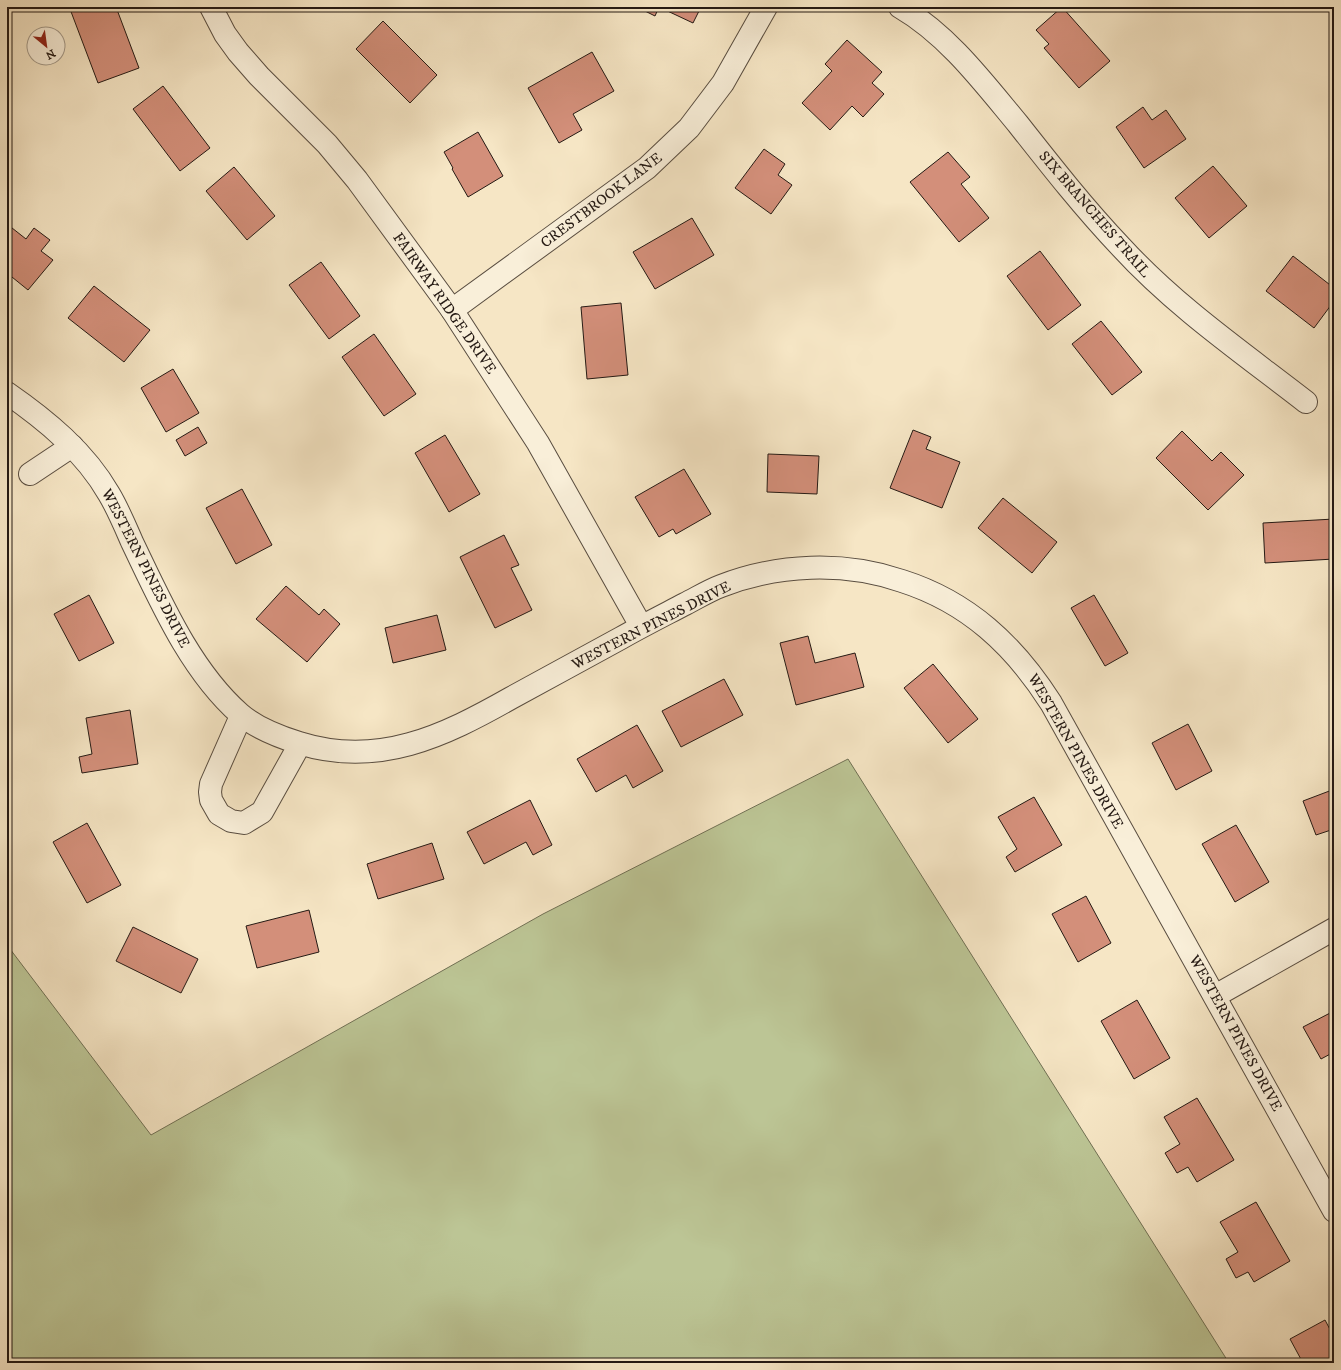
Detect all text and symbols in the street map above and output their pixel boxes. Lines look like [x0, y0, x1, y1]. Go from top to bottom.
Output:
north arrow [26, 26, 66, 66]
text: N [43, 46, 58, 62]
street label: SIX BRANCHES TRAIL [1035, 147, 1155, 282]
street label: CRESTBROOK LANE [537, 148, 666, 252]
street label: FAIRWAY RIDGE DRIVE [389, 229, 501, 378]
street label: WESTERN PINES DRIVE [97, 485, 194, 651]
street label: WESTERN PINES DRIVE [568, 577, 734, 674]
street label: WESTERN PINES DRIVE [1023, 669, 1128, 832]
street label: WESTERN PINES DRIVE [1184, 951, 1287, 1115]

